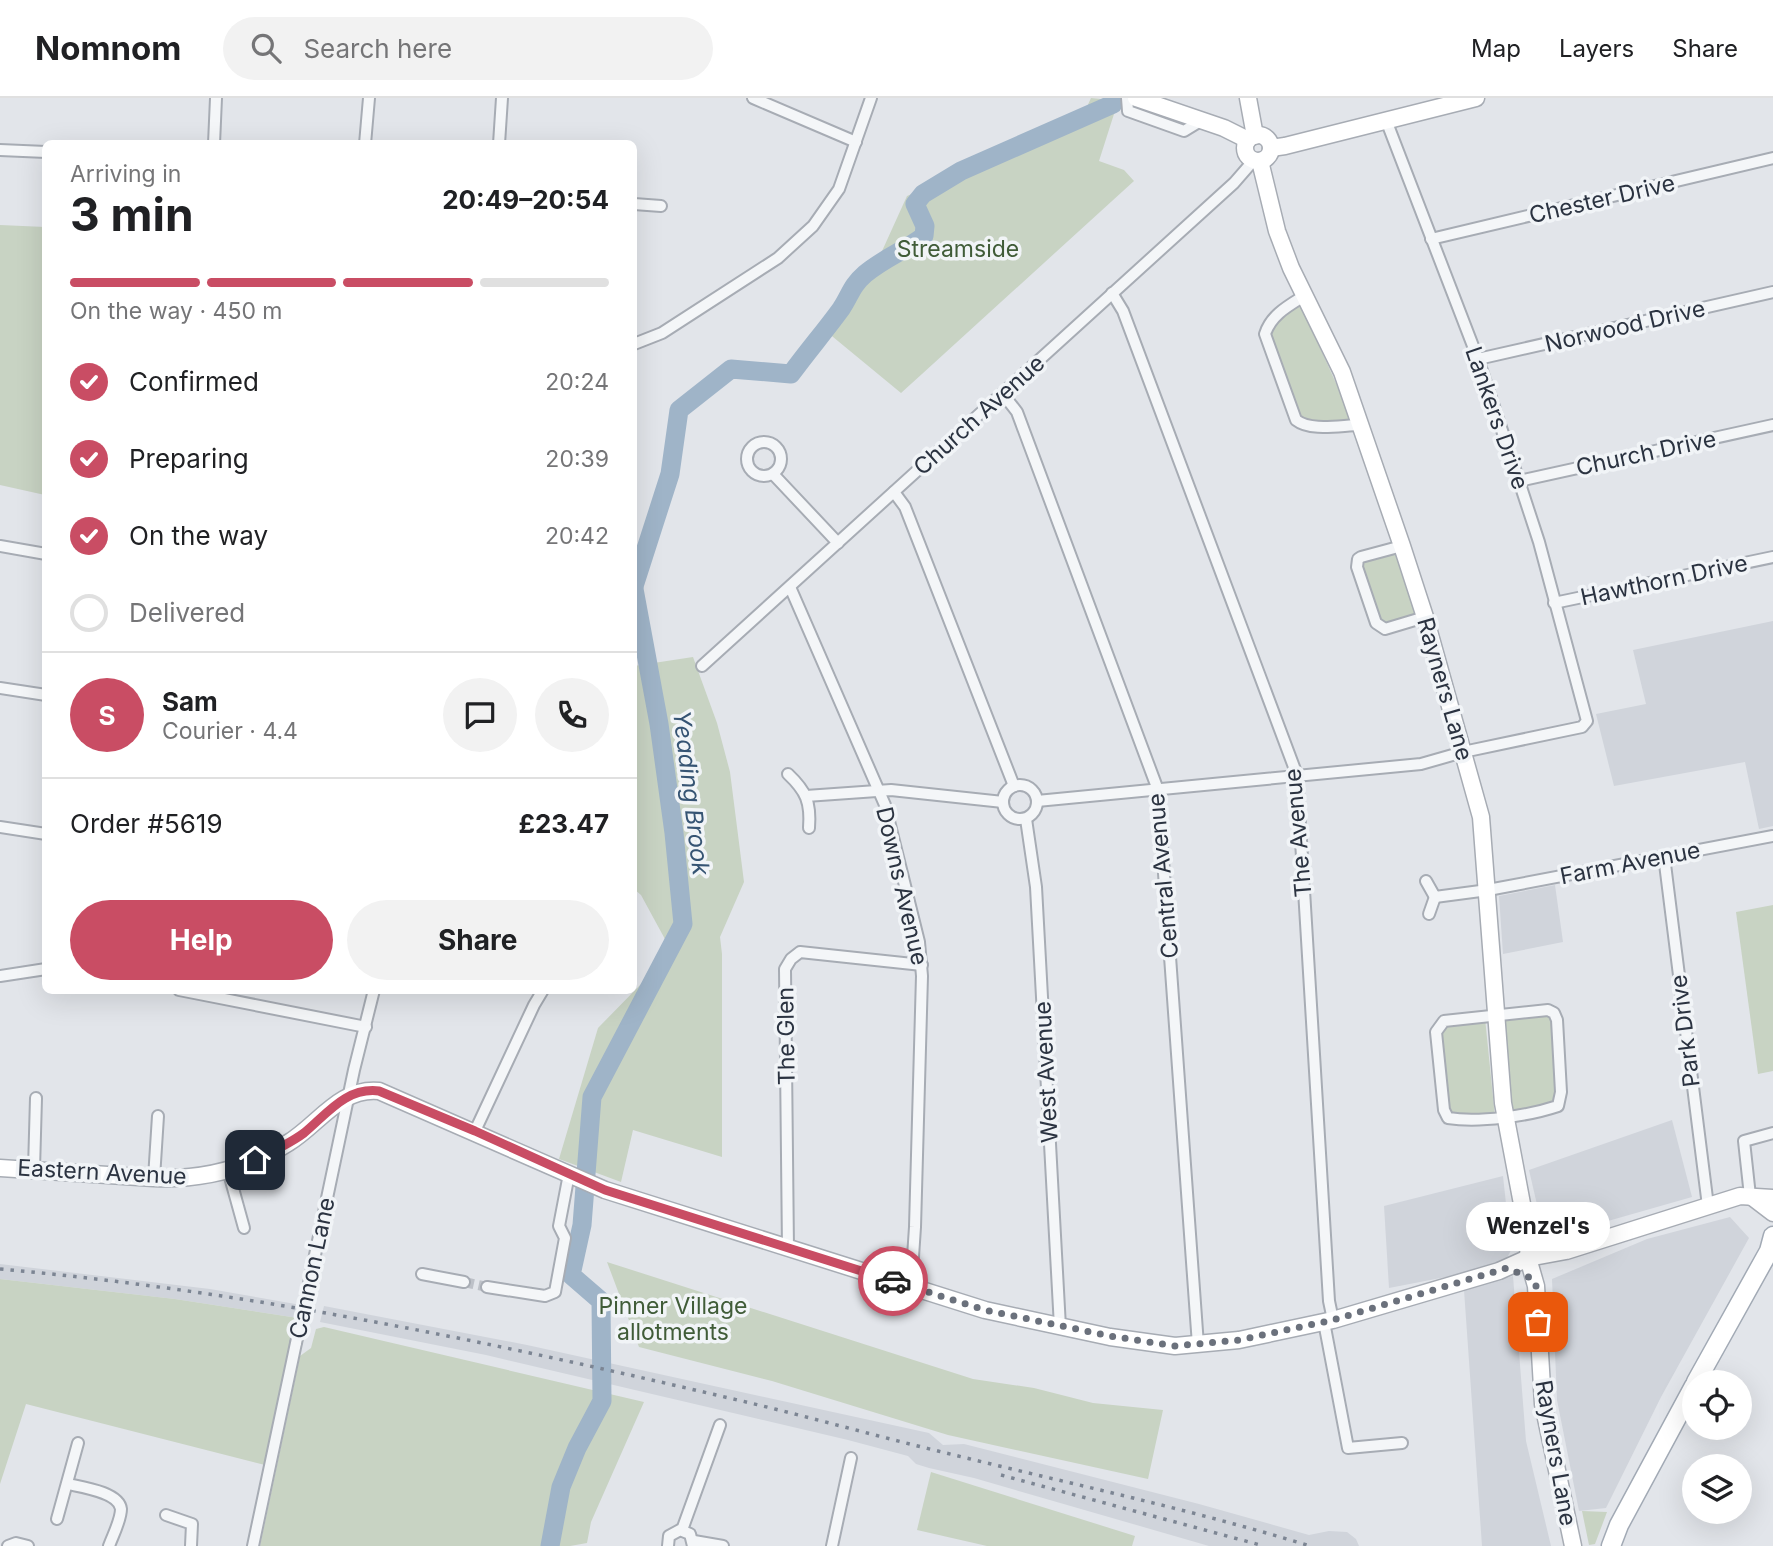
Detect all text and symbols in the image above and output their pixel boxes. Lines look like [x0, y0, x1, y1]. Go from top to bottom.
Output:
search box [223, 17, 713, 80]
text: Nomnom [35, 28, 181, 68]
icon: search [247, 29, 285, 67]
text: Search here [303, 33, 452, 64]
text: Map [1471, 34, 1521, 63]
text: Layers [1559, 34, 1634, 63]
text: Share [1672, 34, 1738, 63]
text: Arriving in [70, 160, 181, 188]
street label: Chester Drive [1526, 169, 1678, 229]
text: 20:49–20:54 [442, 184, 609, 215]
text: 3 min [70, 186, 194, 242]
park label: Streamside [897, 235, 1019, 263]
street label: Norwood Drive [1542, 294, 1708, 358]
text: On the way · 450 m [70, 297, 283, 325]
street label: Lankers Drive [1459, 343, 1535, 493]
street label: Church Avenue [908, 349, 1050, 481]
icon: check [70, 363, 108, 401]
text: Confirmed [129, 366, 259, 397]
text: 20:24 [545, 368, 609, 396]
street label: Church Drive [1573, 424, 1719, 482]
icon: check [70, 440, 108, 478]
text: Preparing [129, 443, 249, 474]
text: 20:39 [545, 445, 609, 473]
icon: check [70, 517, 108, 555]
text: On the way [129, 520, 268, 551]
text: 20:42 [545, 522, 609, 550]
street label: Hawthorn Drive [1578, 549, 1750, 611]
text: Delivered [129, 597, 245, 628]
street label: Rayners Lane [1411, 614, 1479, 764]
button: chat [443, 678, 517, 752]
button: phone [535, 678, 609, 752]
text: Sam [162, 686, 218, 717]
text: S [98, 700, 116, 731]
water label: Yeading Brook [667, 709, 716, 878]
text: Courier · 4.4 [162, 717, 298, 745]
street label: The Avenue [1278, 767, 1318, 899]
street label: Central Avenue [1142, 792, 1184, 960]
street label: Downs Avenue [870, 804, 934, 968]
text: Order #5619 [70, 808, 223, 839]
text: £23.47 [518, 808, 609, 839]
street label: Farm Avenue [1557, 836, 1703, 890]
button: Help [70, 900, 333, 980]
button: Share [347, 900, 609, 980]
street label: Park Drive [1664, 973, 1706, 1089]
street label: The Glen [771, 987, 801, 1085]
street label: West Avenue [1028, 1000, 1064, 1144]
pin [225, 1130, 285, 1190]
icon: home [236, 1141, 274, 1179]
street label: Eastern Avenue [17, 1154, 187, 1190]
street label: Cannon Lane [283, 1195, 341, 1341]
callout: Wenzel's [1466, 1203, 1610, 1252]
text: Wenzel's [1486, 1212, 1590, 1240]
courier [858, 1246, 928, 1316]
icon: car [874, 1262, 912, 1300]
park label: Pinner Village allotments [599, 1292, 747, 1346]
pin [1508, 1292, 1568, 1352]
icon: bag [1519, 1303, 1557, 1341]
map controls [1682, 1370, 1752, 1524]
button: locate [1682, 1370, 1752, 1440]
street label: Rayners Lane [1529, 1378, 1583, 1528]
button: layers [1682, 1454, 1752, 1524]

